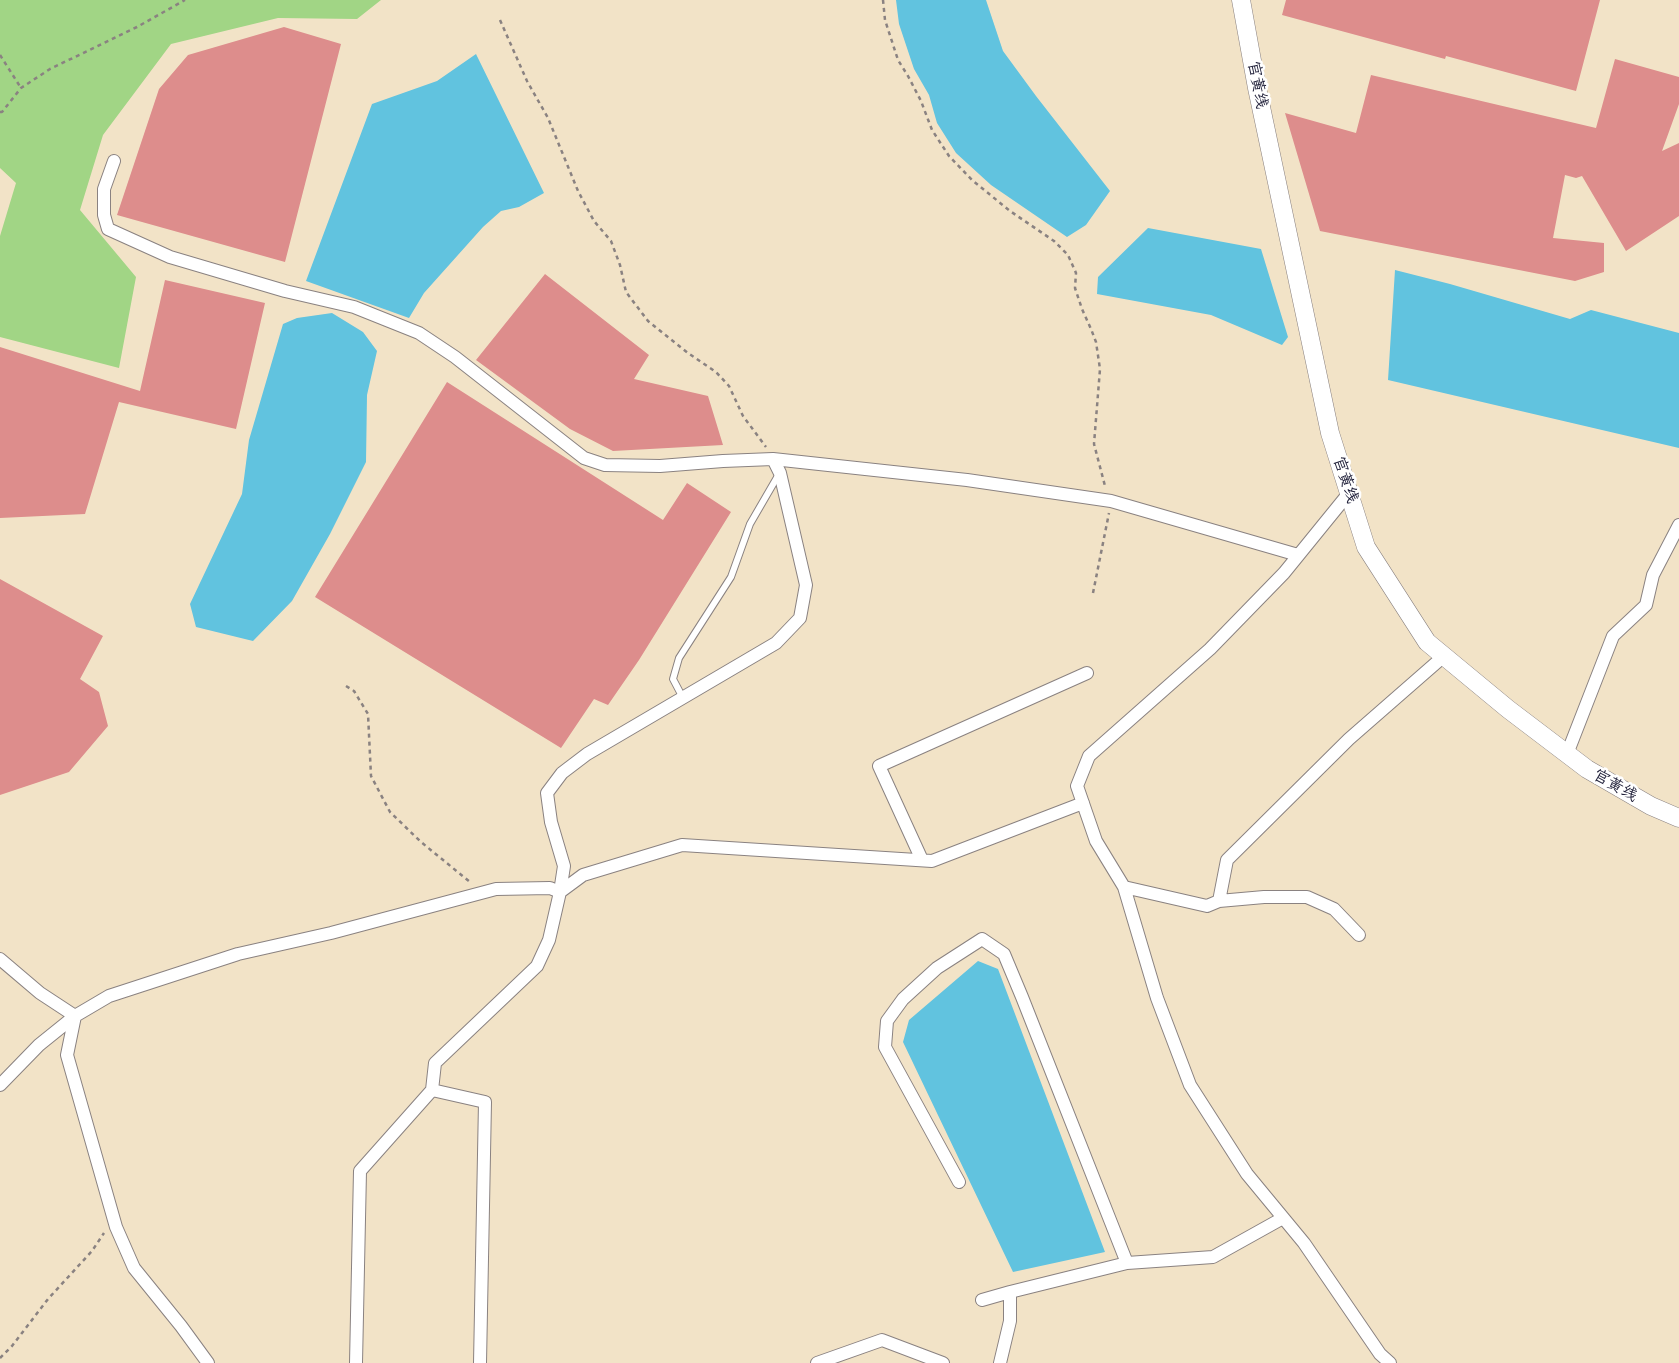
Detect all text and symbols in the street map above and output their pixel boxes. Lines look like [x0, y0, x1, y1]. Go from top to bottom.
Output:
street label: 官黄线 [1243, 60, 1271, 110]
street label: 官黄线 [1328, 454, 1362, 506]
street label: 官黄线 [1589, 766, 1641, 806]

